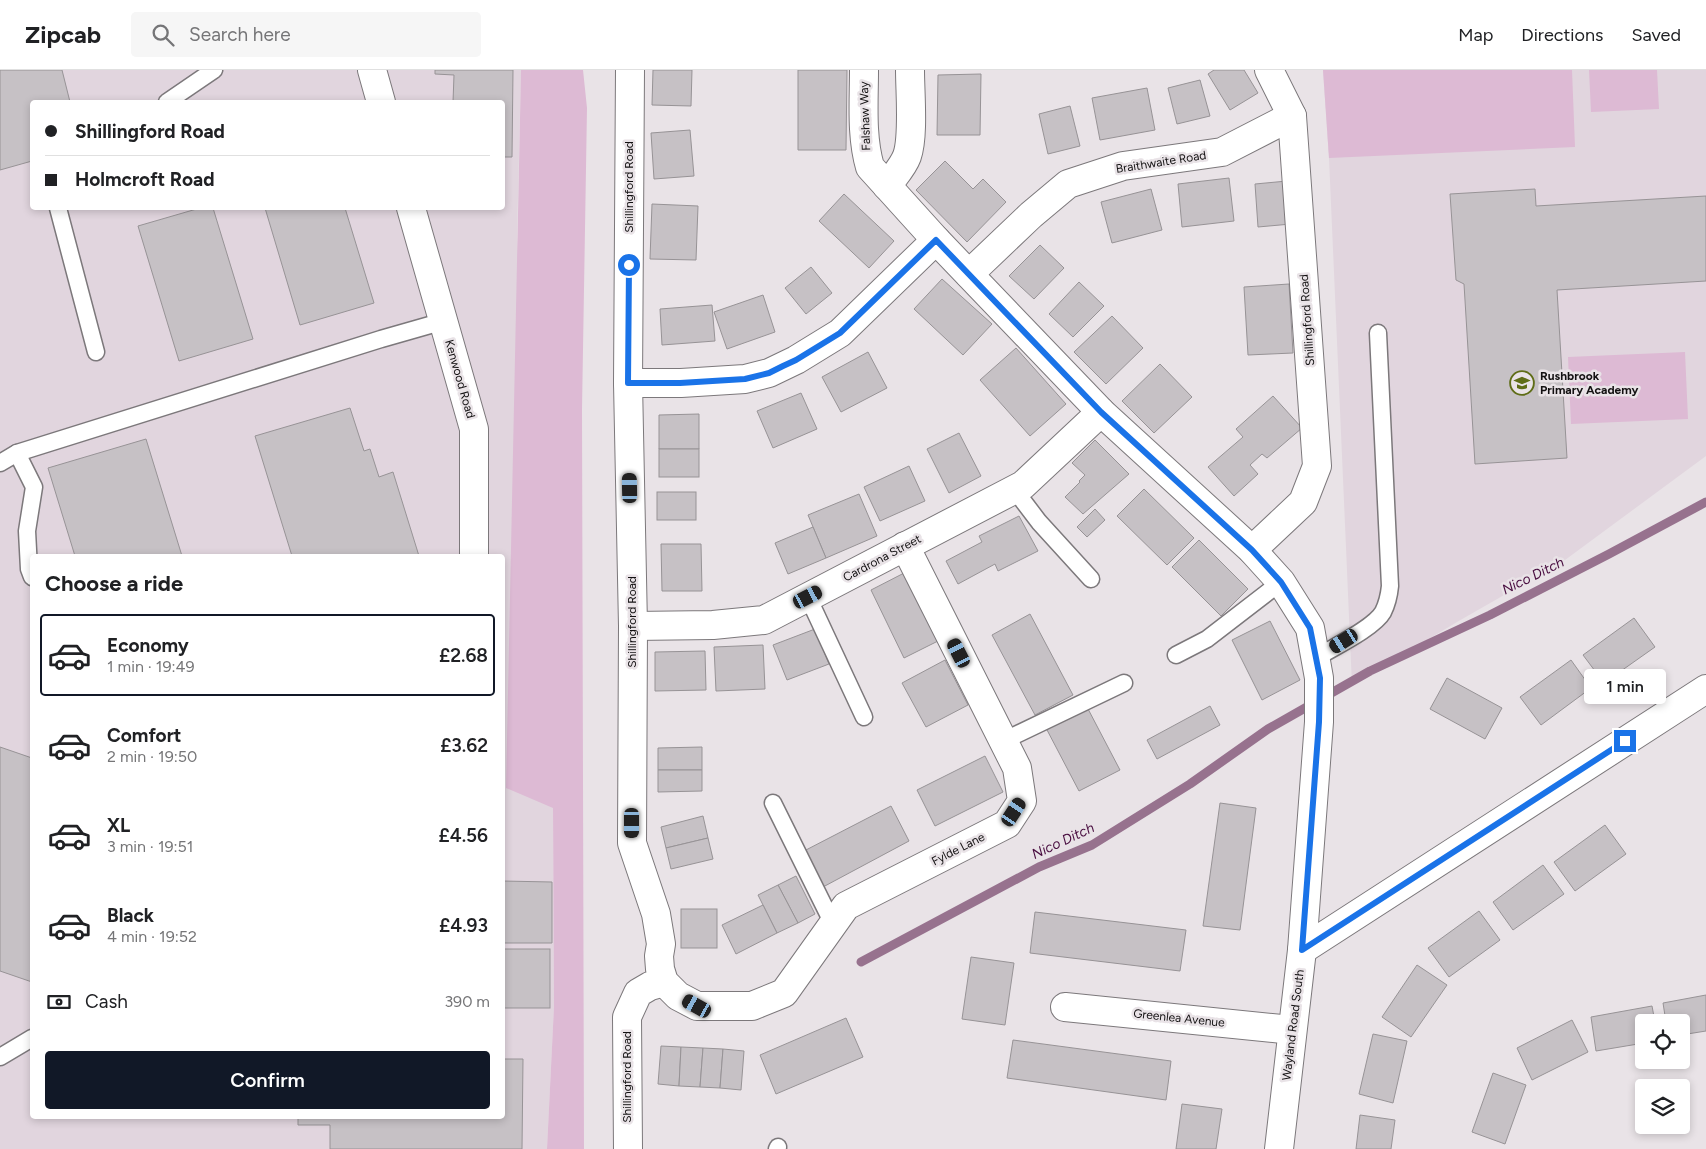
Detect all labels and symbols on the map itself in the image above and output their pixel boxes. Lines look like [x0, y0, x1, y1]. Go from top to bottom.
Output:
street label: Falshaw Way [857, 80, 873, 151]
street label: Shillingford Road [622, 141, 636, 233]
street label: Braithwaite Road [1115, 148, 1207, 176]
route start [618, 254, 640, 276]
street label: Shillingford Road [1297, 274, 1317, 366]
street label: Kenwood Road [442, 338, 478, 420]
place label: Rushbrook Primary Academy [1540, 369, 1639, 397]
school or university icon: Rushbrook Primary Academy [1509, 370, 1535, 396]
car [622, 473, 637, 503]
street label: Cardrona Street [841, 531, 924, 584]
water label: Nico Ditch [1499, 554, 1567, 598]
street label: Shillingford Road [625, 576, 639, 668]
car [791, 584, 824, 610]
car [1327, 627, 1360, 655]
car [945, 636, 972, 670]
callout: 1 min [1584, 668, 1666, 704]
route end [1614, 730, 1636, 752]
car [999, 795, 1028, 829]
car [624, 808, 639, 838]
water label: Nico Ditch [1029, 819, 1097, 863]
street label: Fylde Lane [929, 829, 987, 868]
street label: Wayland Road South [1279, 968, 1307, 1081]
car [680, 992, 713, 1020]
street label: Greenlea Avenue [1133, 1006, 1226, 1030]
street label: Shillingford Road [620, 1031, 634, 1123]

